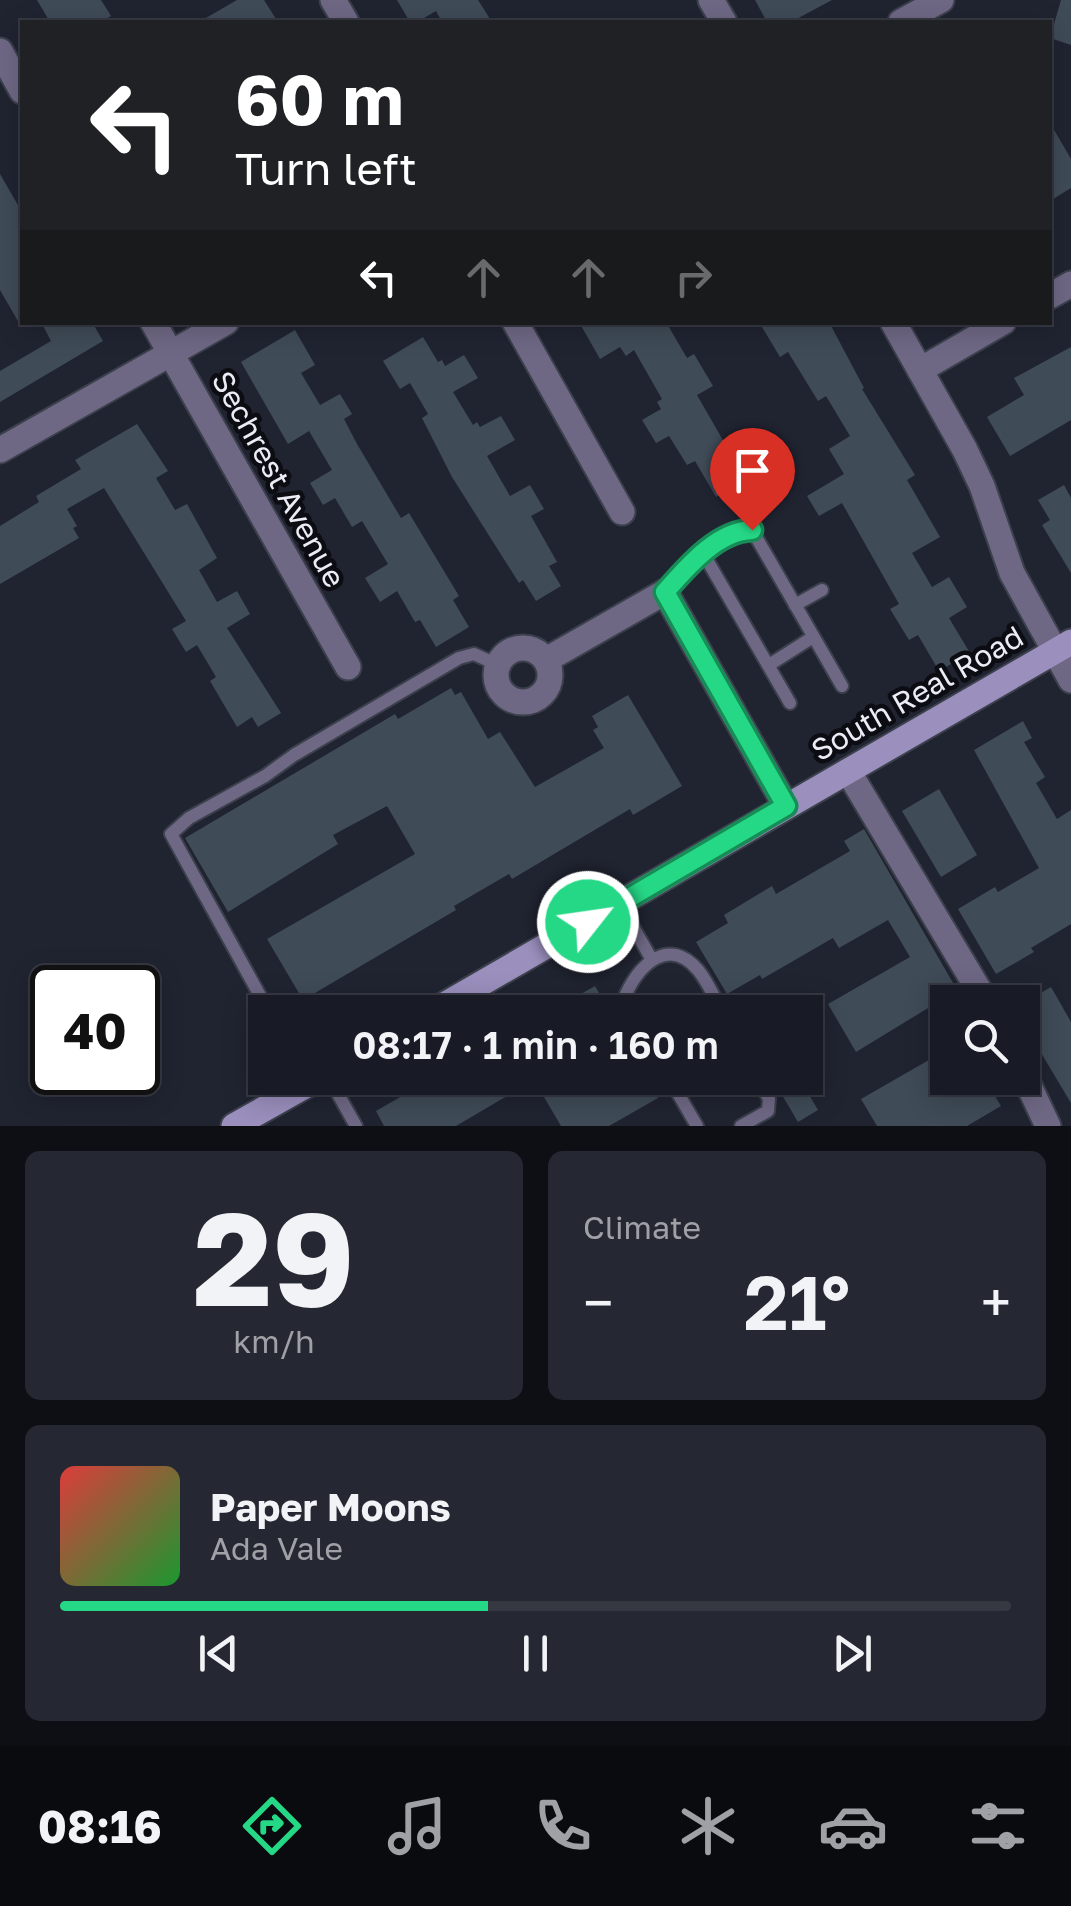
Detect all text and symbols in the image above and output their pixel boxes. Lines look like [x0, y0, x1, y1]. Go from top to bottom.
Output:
text: 60 m [235, 56, 404, 140]
icon: left [70, 60, 200, 190]
text: Turn left [235, 141, 417, 195]
icon: left [351, 250, 406, 305]
icon: ahead [456, 250, 511, 305]
icon: ahead [561, 250, 616, 305]
icon: right [666, 250, 721, 305]
street label: Sechrest Avenue [205, 365, 353, 593]
pin [710, 428, 795, 531]
icon: arrive [725, 443, 780, 498]
street label: South Real Road [805, 618, 1029, 768]
position arrow [536, 870, 640, 974]
speed limit sign: 40 [30, 965, 160, 1095]
map controls [930, 985, 1040, 1095]
button: search [930, 985, 1040, 1095]
text: 08:17 · 1 min · 160 m [352, 1022, 719, 1067]
text: 29 [193, 1179, 355, 1335]
text: Climate [583, 1208, 701, 1246]
text: 21° [744, 1256, 850, 1347]
text: − [583, 1269, 613, 1335]
text: + [981, 1269, 1011, 1335]
text: km/h [233, 1322, 315, 1360]
text: Paper Moons [210, 1484, 451, 1529]
text: Ada Vale [210, 1529, 343, 1567]
icon: previous [191, 1626, 246, 1681]
icon: pause [508, 1626, 563, 1681]
icon: next [825, 1626, 880, 1681]
icon: directions [237, 1791, 307, 1861]
icon: music [382, 1791, 452, 1861]
icon: phone [528, 1791, 598, 1861]
icon: climate [673, 1791, 743, 1861]
icon: car [818, 1791, 888, 1861]
icon: filters [963, 1791, 1033, 1861]
text: 08:16 [38, 1799, 162, 1853]

